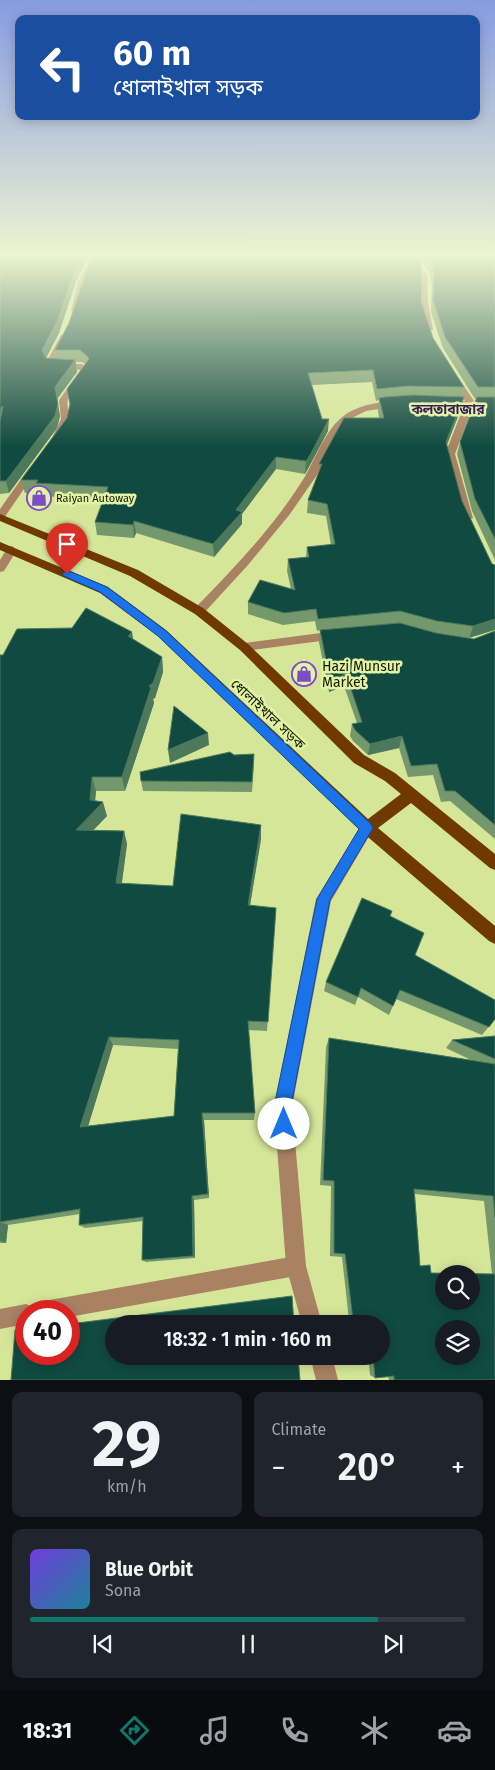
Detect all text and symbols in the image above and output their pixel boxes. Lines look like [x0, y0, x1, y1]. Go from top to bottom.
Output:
text: 60 m [113, 32, 191, 74]
icon: left [30, 35, 95, 100]
text: ধোলাইখাল সড়ক [113, 74, 263, 101]
district label: কলতাবাজার [410, 401, 485, 418]
shop icon: Raiyan Autoway [26, 485, 52, 511]
place label: Raiyan Autoway [56, 492, 135, 505]
pin [46, 523, 88, 574]
icon: arrive [53, 530, 81, 558]
place label: Hazi Munsur Market [322, 658, 401, 691]
shop icon: Hazi Munsur Market [291, 661, 317, 687]
street label: ধোলাইখাল সড়ক [227, 676, 309, 754]
position arrow [257, 1097, 309, 1149]
map controls [435, 1265, 480, 1365]
button: search [435, 1265, 480, 1310]
speed limit sign: 40 [15, 1300, 80, 1365]
button: layers [435, 1320, 480, 1365]
text: 18:32 · 1 min · 160 m [163, 1328, 332, 1351]
text: 29 [92, 1405, 161, 1483]
text: Climate [272, 1420, 326, 1439]
text: 20° [338, 1444, 399, 1490]
text: − [272, 1451, 286, 1484]
text: + [451, 1451, 465, 1484]
text: km/h [107, 1477, 147, 1496]
text: Blue Orbit [105, 1558, 193, 1581]
text: Sona [105, 1581, 141, 1600]
icon: previous [89, 1630, 117, 1658]
icon: pause [234, 1630, 262, 1658]
icon: next [379, 1630, 407, 1658]
icon: directions [117, 1713, 152, 1748]
icon: music [197, 1713, 232, 1748]
icon: phone [277, 1713, 312, 1748]
icon: climate [357, 1713, 392, 1748]
icon: car [437, 1713, 472, 1748]
text: 18:31 [23, 1717, 72, 1744]

